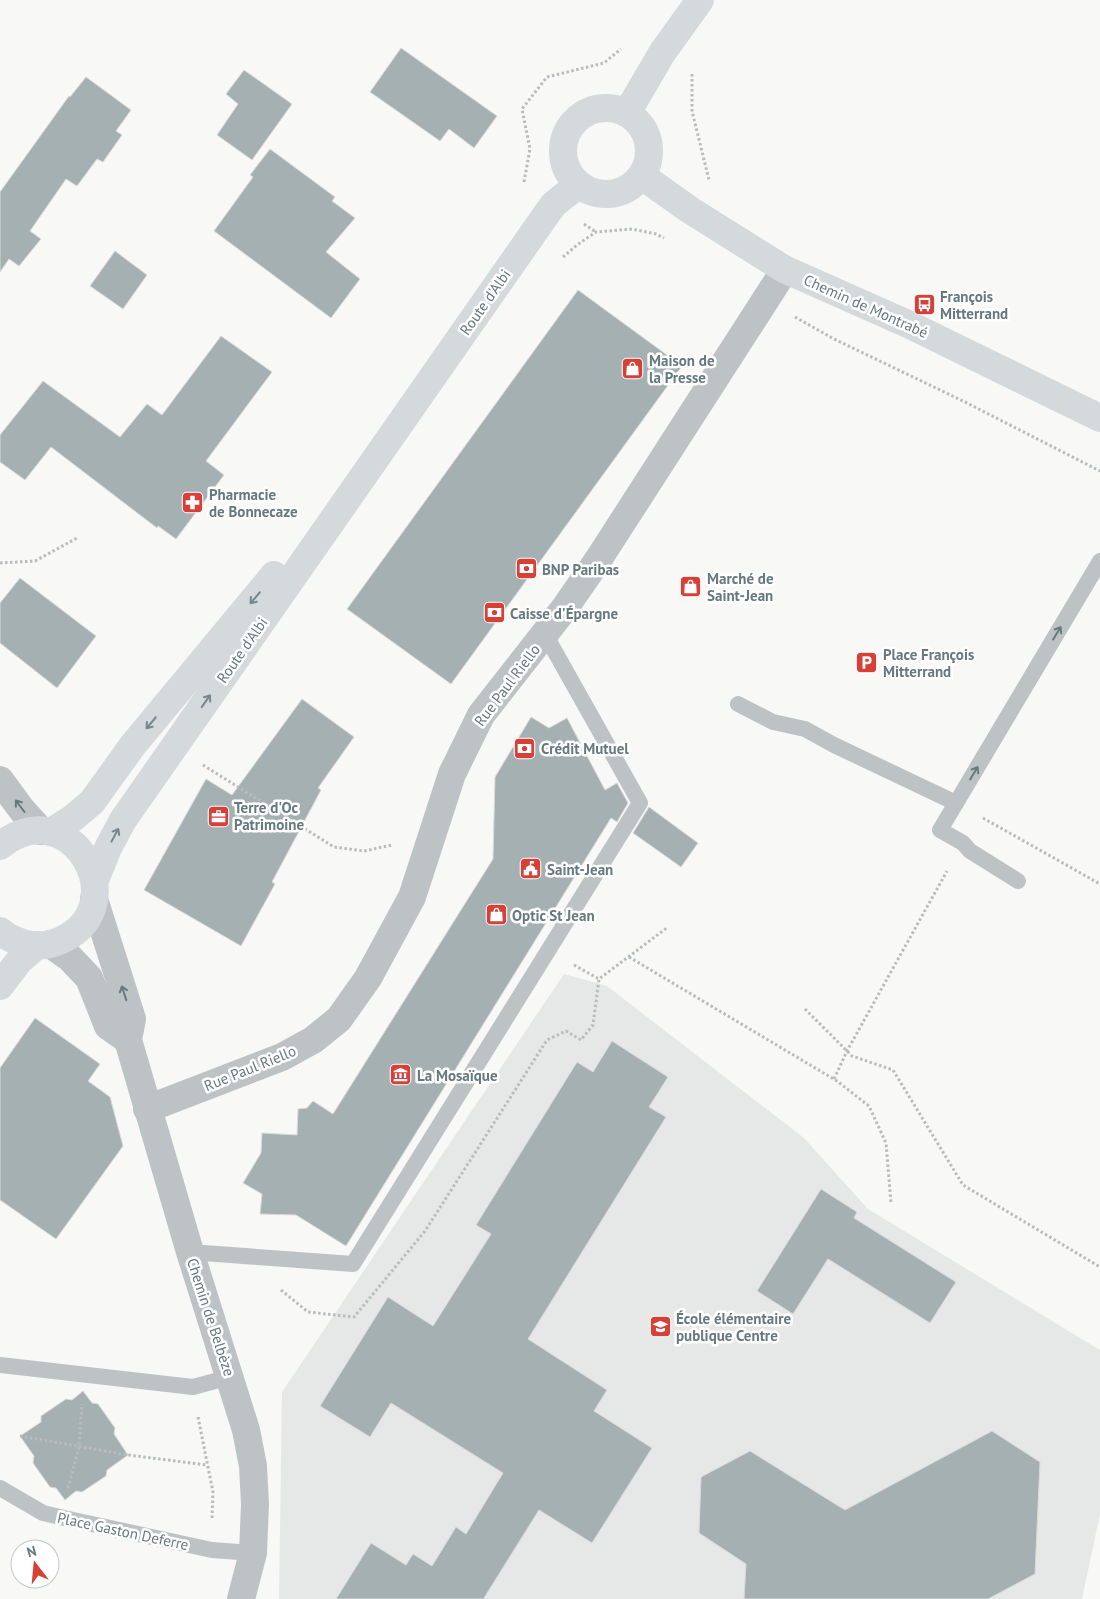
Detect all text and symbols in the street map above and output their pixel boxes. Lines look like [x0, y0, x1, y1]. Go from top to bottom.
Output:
street label: Route d'Albi [456, 266, 514, 338]
street label: Chemin de Montrabé [801, 270, 931, 342]
place label: François Mitterrand [940, 287, 1008, 323]
bus stop icon: François Mitterrand [912, 293, 936, 317]
place label: Maison de la Presse [649, 351, 715, 387]
shop icon: Maison de la Presse [621, 357, 645, 381]
place label: Pharmacie de Bonnecaze [209, 485, 298, 521]
pharmacy icon: Pharmacie de Bonnecaze [181, 491, 205, 515]
bank icon: BNP Paribas [514, 557, 538, 581]
place label: BNP Paribas [542, 560, 619, 579]
place label: Marché de Saint-Jean [707, 569, 774, 605]
shop icon: Marché de Saint-Jean [679, 575, 703, 599]
one-way arrow [250, 591, 261, 604]
bank icon: Caisse d'Épargne [482, 601, 506, 625]
place label: Caisse d'Épargne [510, 604, 619, 623]
street label: Route d'Albi [213, 614, 271, 686]
one-way arrow [1053, 627, 1063, 641]
street label: Rue Paul Riello [470, 640, 544, 730]
place label: Place François Mitterrand [883, 645, 974, 681]
parking icon: Place François Mitterrand [855, 651, 879, 675]
one-way arrow [201, 694, 211, 708]
one-way arrow [146, 716, 157, 729]
bank icon: Crédit Mutuel [513, 736, 537, 760]
place label: Crédit Mutuel [541, 739, 629, 758]
one-way arrow [970, 767, 980, 781]
place label: Terre d'Oc Patrimoine [234, 798, 304, 834]
one-way arrow [14, 800, 25, 813]
office icon: Terre d'Oc Patrimoine [206, 804, 230, 828]
one-way arrow [110, 828, 120, 843]
public building icon: Saint-Jean [519, 857, 543, 881]
place label: Saint-Jean [547, 860, 613, 879]
shop icon: Optic St Jean [484, 903, 508, 927]
place label: Optic St Jean [512, 906, 595, 925]
one-way arrow [118, 985, 128, 1001]
street label: Rue Paul Riello [201, 1041, 299, 1095]
museum icon: La Mosaïque [389, 1063, 413, 1087]
place label: La Mosaïque [417, 1066, 498, 1085]
street label: Chemin de Belbèze [183, 1256, 239, 1378]
place label: École élémentaire publique Centre [676, 1309, 791, 1345]
school or university icon: École élémentaire publique Centre [648, 1315, 672, 1339]
street label: Place Gaston Deferre [56, 1508, 190, 1554]
north arrow [10, 1539, 60, 1589]
text: N [25, 1542, 38, 1561]

